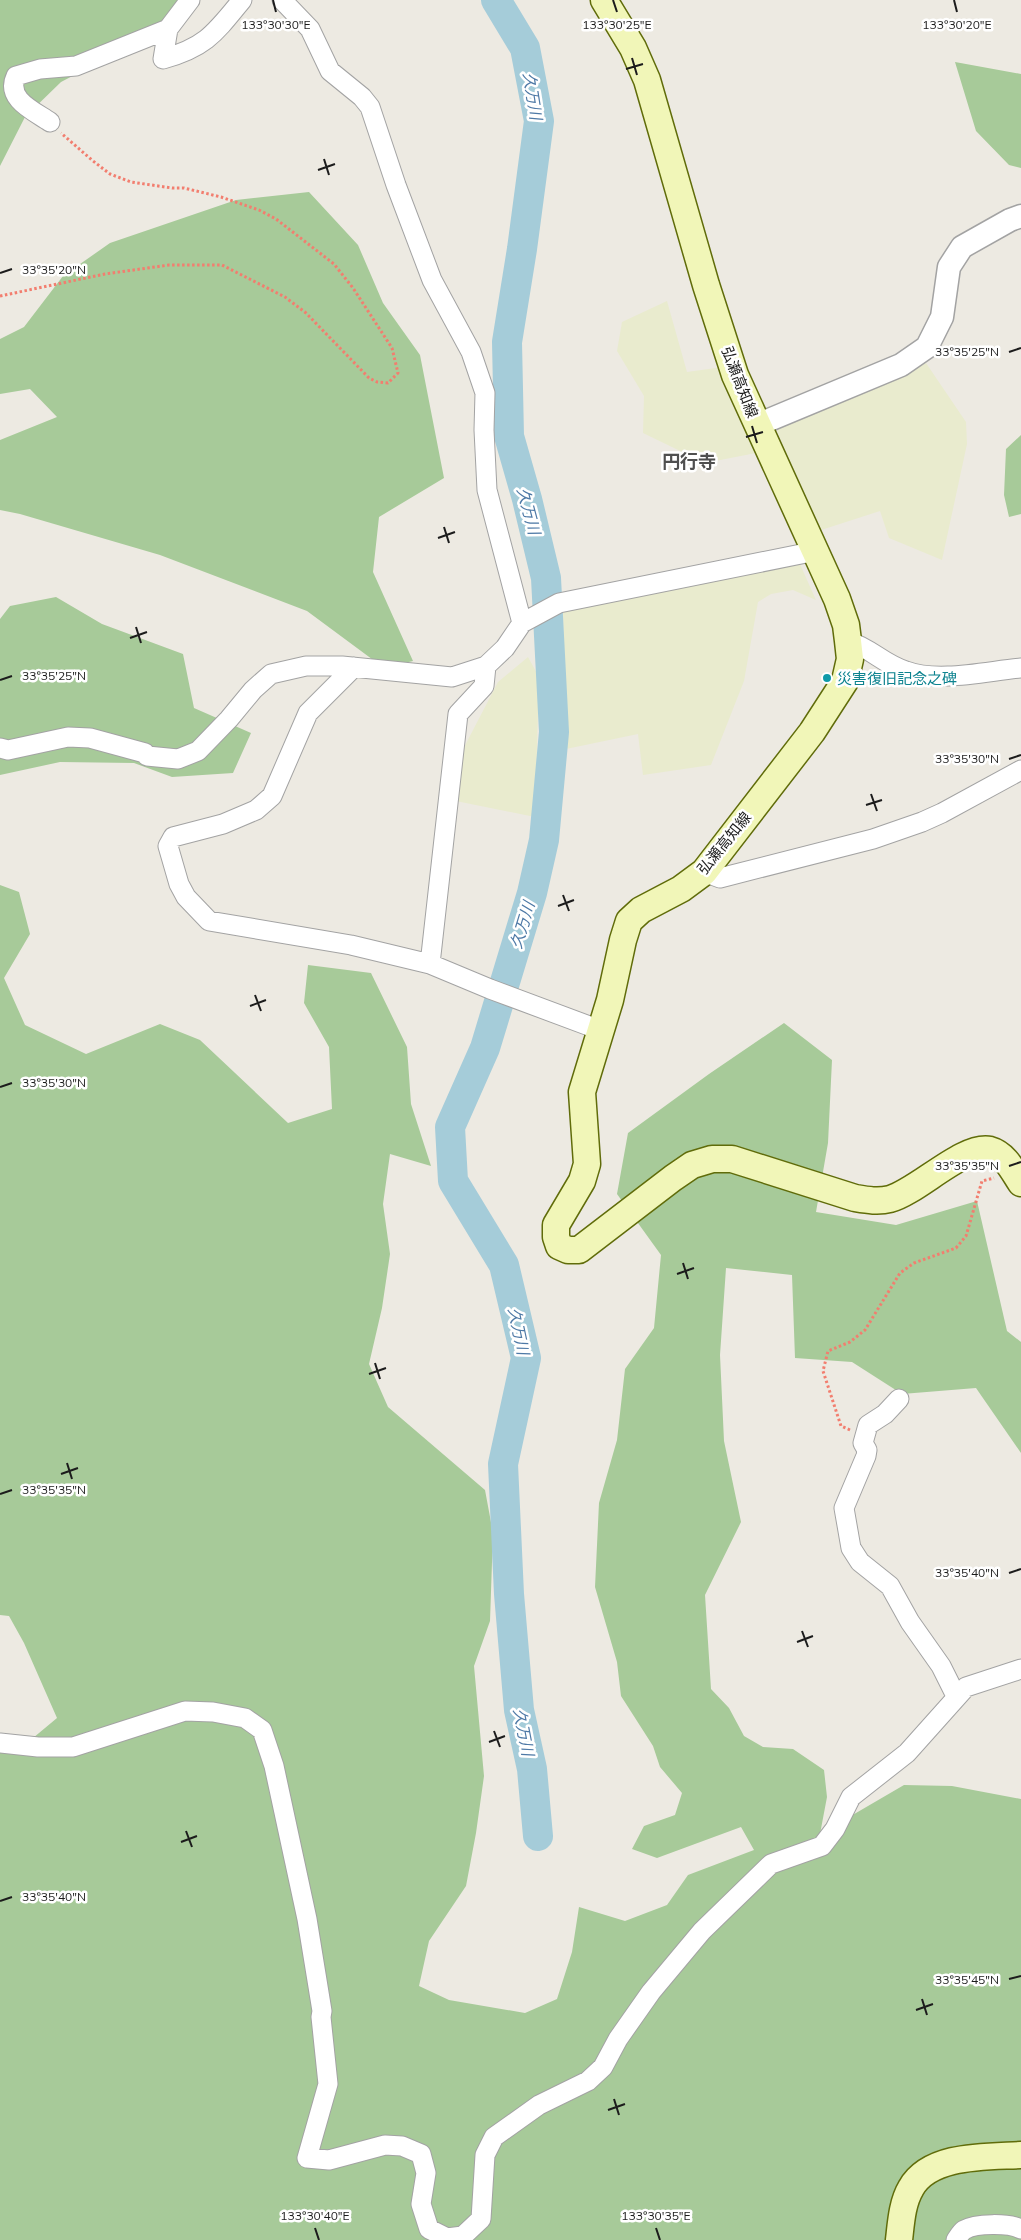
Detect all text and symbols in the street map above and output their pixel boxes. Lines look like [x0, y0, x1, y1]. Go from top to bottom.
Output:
text: 133°30'30"E [241, 17, 311, 32]
text: 133°30'25"E [582, 17, 652, 32]
text: 133°30'20"E [922, 17, 992, 32]
water label: 久万川 [519, 71, 547, 123]
text: 33°35'20"N [22, 262, 86, 277]
street label: 弘瀬高知線 [718, 344, 762, 420]
text: 33°35'25"N [935, 344, 999, 359]
district label: 円行寺 [662, 450, 716, 473]
water label: 久万川 [513, 485, 545, 539]
text: 33°35'25"N [22, 668, 86, 683]
place label: 災害復旧記念之碑 [837, 669, 957, 688]
marker: 災害復旧記念之碑 [821, 672, 833, 684]
text: 33°35'30"N [935, 751, 999, 766]
street label: 弘瀬高知線 [693, 808, 755, 878]
water label: 久万川 [505, 897, 539, 951]
text: 33°35'30"N [22, 1075, 86, 1090]
text: 33°35'35"N [935, 1158, 999, 1173]
water label: 久万川 [504, 1305, 534, 1359]
text: 33°35'35"N [22, 1482, 86, 1497]
text: 33°35'40"N [935, 1565, 999, 1580]
water label: 久万川 [510, 1707, 539, 1759]
text: 33°35'40"N [22, 1889, 86, 1904]
text: 33°35'45"N [935, 1972, 999, 1987]
text: 133°30'40"E [280, 2208, 350, 2223]
text: 133°30'35"E [621, 2208, 691, 2223]

